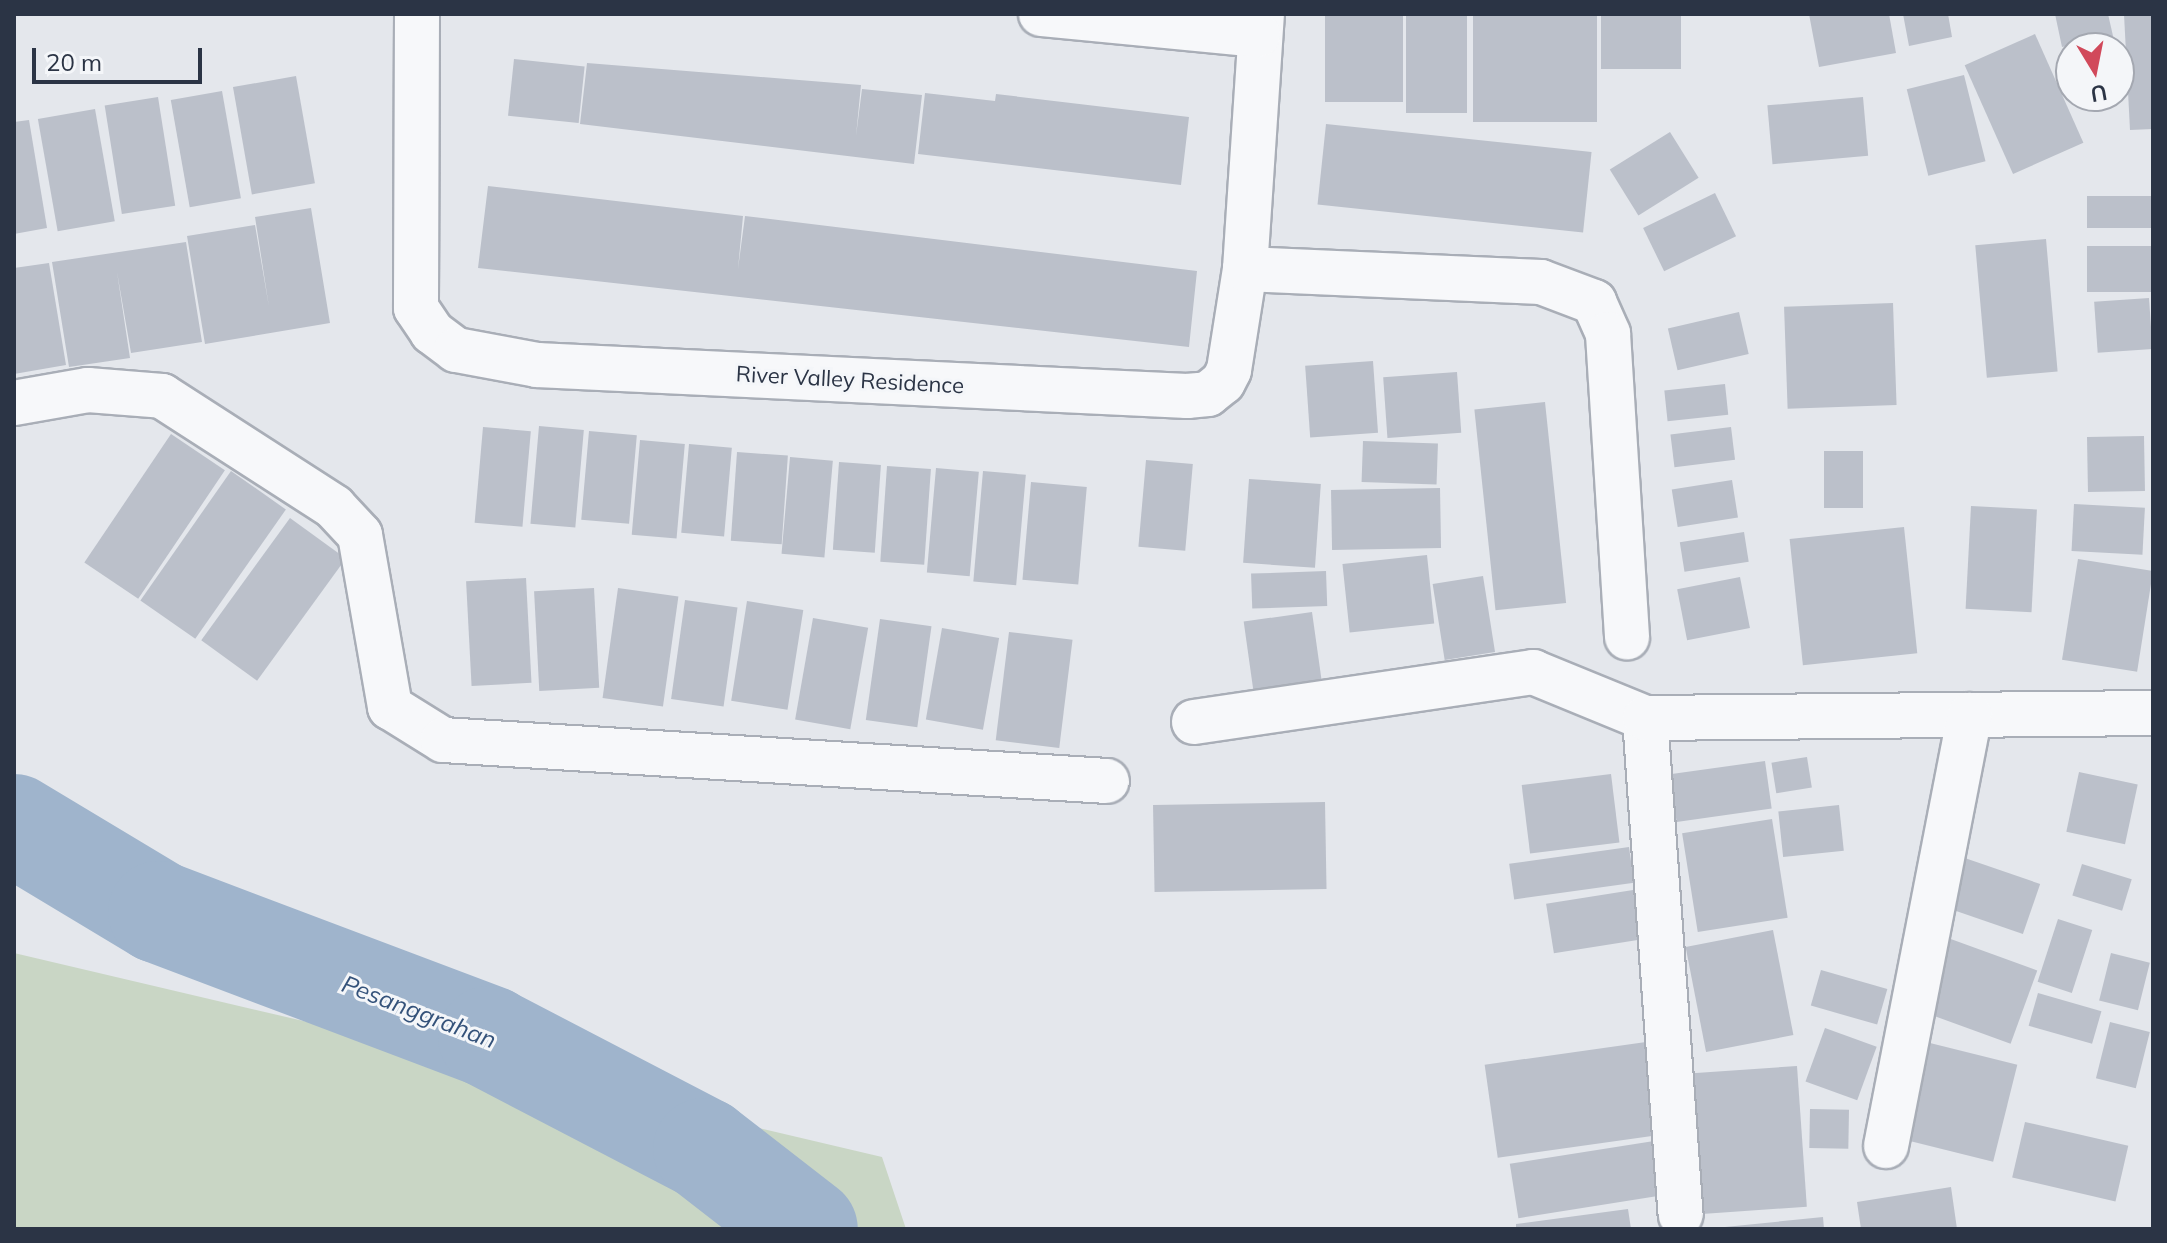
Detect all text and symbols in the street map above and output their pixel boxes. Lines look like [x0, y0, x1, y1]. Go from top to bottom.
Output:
scale bar [36, 32, 206, 82]
north arrow [2055, 32, 2135, 112]
text: 20 m [46, 47, 102, 77]
text: U [2088, 78, 2109, 109]
street label: River Valley Residence [735, 361, 965, 399]
water label: Pesanggrahan [338, 969, 500, 1055]

